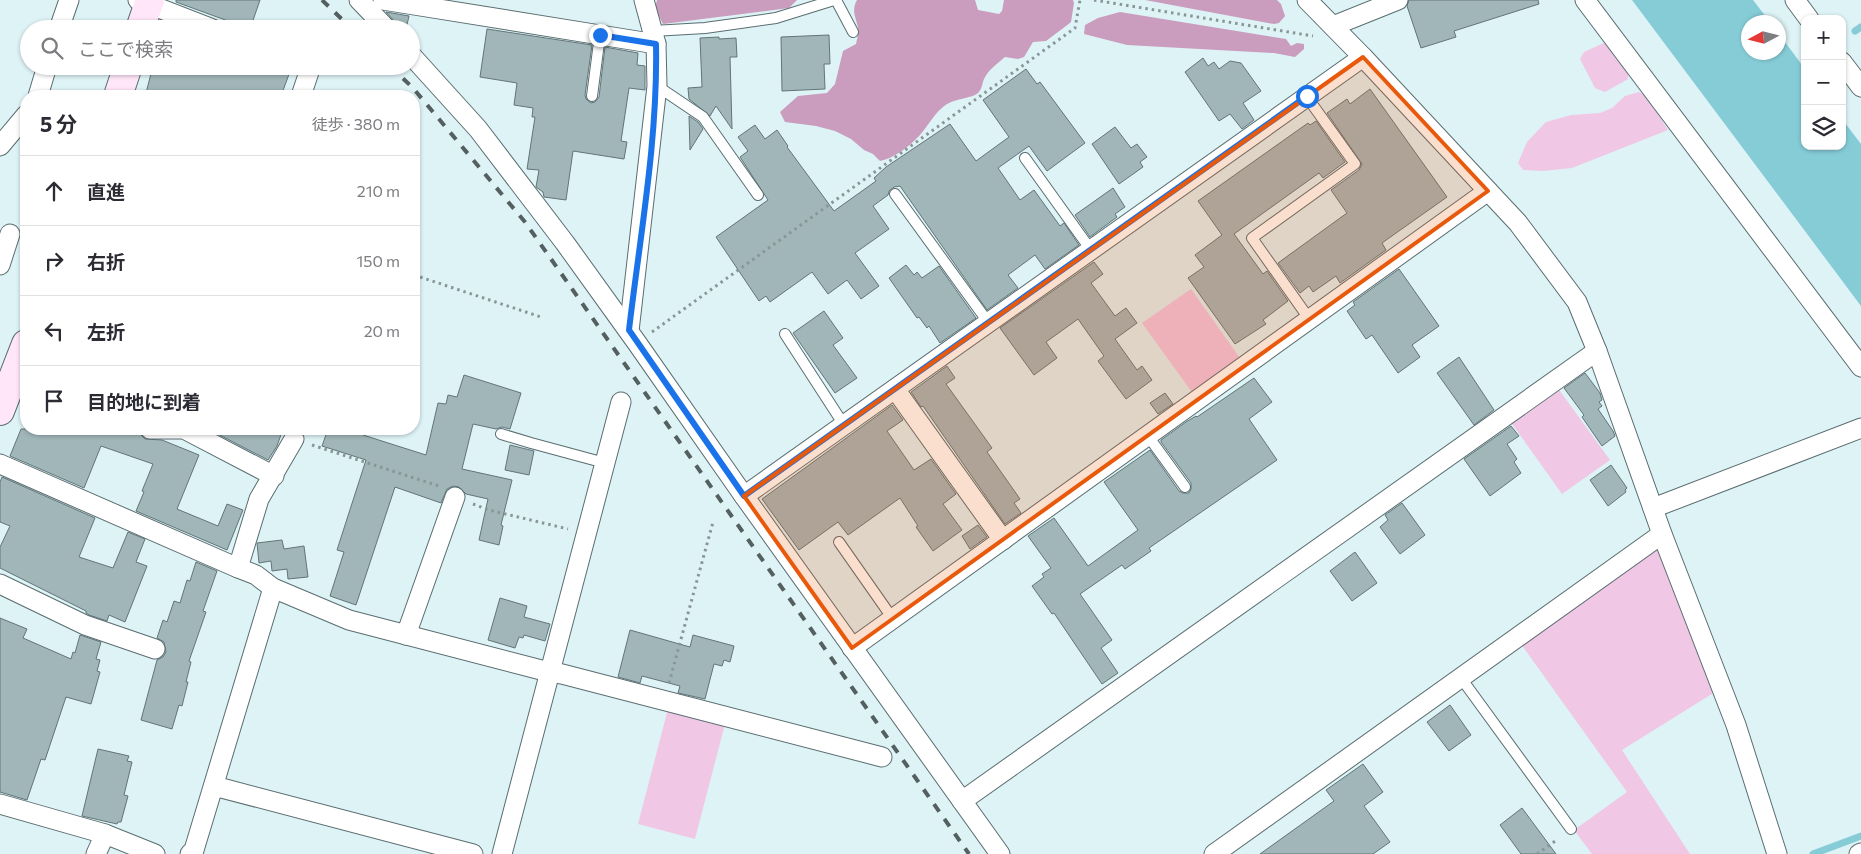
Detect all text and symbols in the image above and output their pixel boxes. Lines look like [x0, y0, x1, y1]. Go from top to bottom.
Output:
north arrow [1741, 15, 1786, 60]
map controls [1801, 15, 1846, 150]
button: + [1801, 15, 1846, 60]
search box [20, 20, 420, 75]
route end [589, 24, 612, 47]
icon: search [38, 34, 66, 62]
text: ここで検索 [78, 37, 173, 60]
button: − [1801, 60, 1846, 105]
route start [1296, 85, 1319, 108]
button: layers [1801, 105, 1846, 150]
text: 5 分 [40, 111, 77, 136]
text: 徒歩 · 380 m [312, 114, 400, 133]
icon: ahead [40, 177, 68, 205]
text: 直進 [87, 180, 125, 203]
text: 210 m [357, 181, 400, 200]
icon: right [40, 247, 68, 275]
text: 右折 [87, 250, 125, 273]
text: 150 m [357, 251, 400, 270]
icon: left [40, 317, 68, 345]
text: 左折 [87, 320, 125, 343]
text: 20 m [364, 321, 400, 340]
icon: arrive [40, 387, 68, 415]
text: 目的地に到着 [87, 390, 201, 413]

